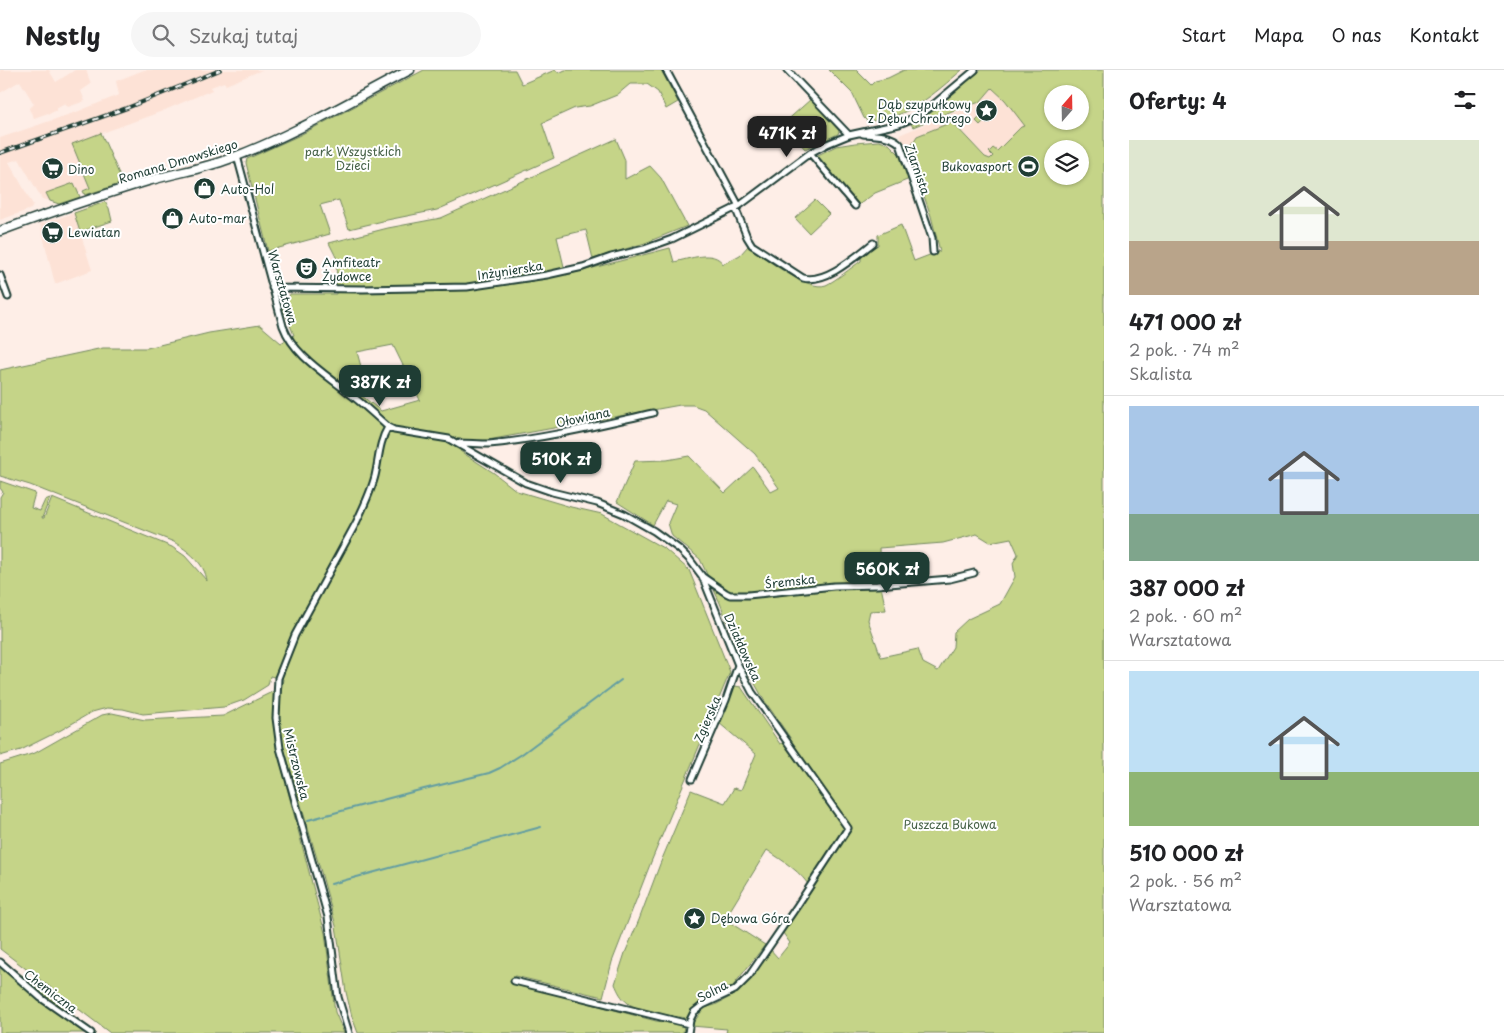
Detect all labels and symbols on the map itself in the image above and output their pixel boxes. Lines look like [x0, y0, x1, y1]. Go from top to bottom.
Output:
north arrow [1044, 85, 1089, 130]
place label: Dąb szypułkowy z Dębu Chrobrego [868, 95, 971, 127]
place icon: Dąb szypułkowy z Dębu Chrobrego [975, 99, 999, 123]
pin: 471K zł [741, 116, 833, 158]
street label: Romana Dmowskiego [116, 134, 240, 188]
street label: Ziarnista [901, 141, 935, 198]
park label: park Wszystkich Dzieci [305, 142, 401, 174]
sports icon: Bukovasport [1016, 154, 1040, 178]
supermarket icon: Dino [40, 157, 64, 181]
place label: Bukovasport [941, 157, 1012, 175]
place label: Dino [68, 160, 95, 178]
shop icon: Auto-Hol [193, 177, 217, 201]
place label: Auto-Hol [221, 180, 274, 198]
shop icon: Auto-mar [161, 206, 185, 230]
place label: Auto-mar [189, 209, 247, 227]
supermarket icon: Lewiatan [40, 220, 64, 244]
place label: Lewiatan [68, 223, 121, 241]
street label: Warsztatowa [264, 248, 302, 327]
place label: Amfiteatr Żydowce [322, 253, 381, 285]
street label: Inżynierska [476, 256, 545, 284]
theatre icon: Amfiteatr Żydowce [294, 257, 318, 281]
pin: 387K zł [334, 364, 426, 407]
street label: Ołowiana [554, 402, 612, 431]
pin: 510K zł [515, 442, 607, 484]
pin: 560K zł [841, 552, 933, 594]
street label: Śremska [764, 569, 817, 593]
street label: Działdowska [720, 610, 766, 684]
street label: Zgierska [689, 692, 725, 745]
street label: Mistrzowska [279, 726, 315, 802]
park label: Puszcza Bukowa [904, 815, 997, 833]
place icon: Dębowa Góra [683, 906, 707, 930]
place label: Dębowa Góra [711, 909, 791, 927]
street label: Chemiczna [21, 965, 82, 1017]
street label: Solna [693, 975, 731, 1007]

